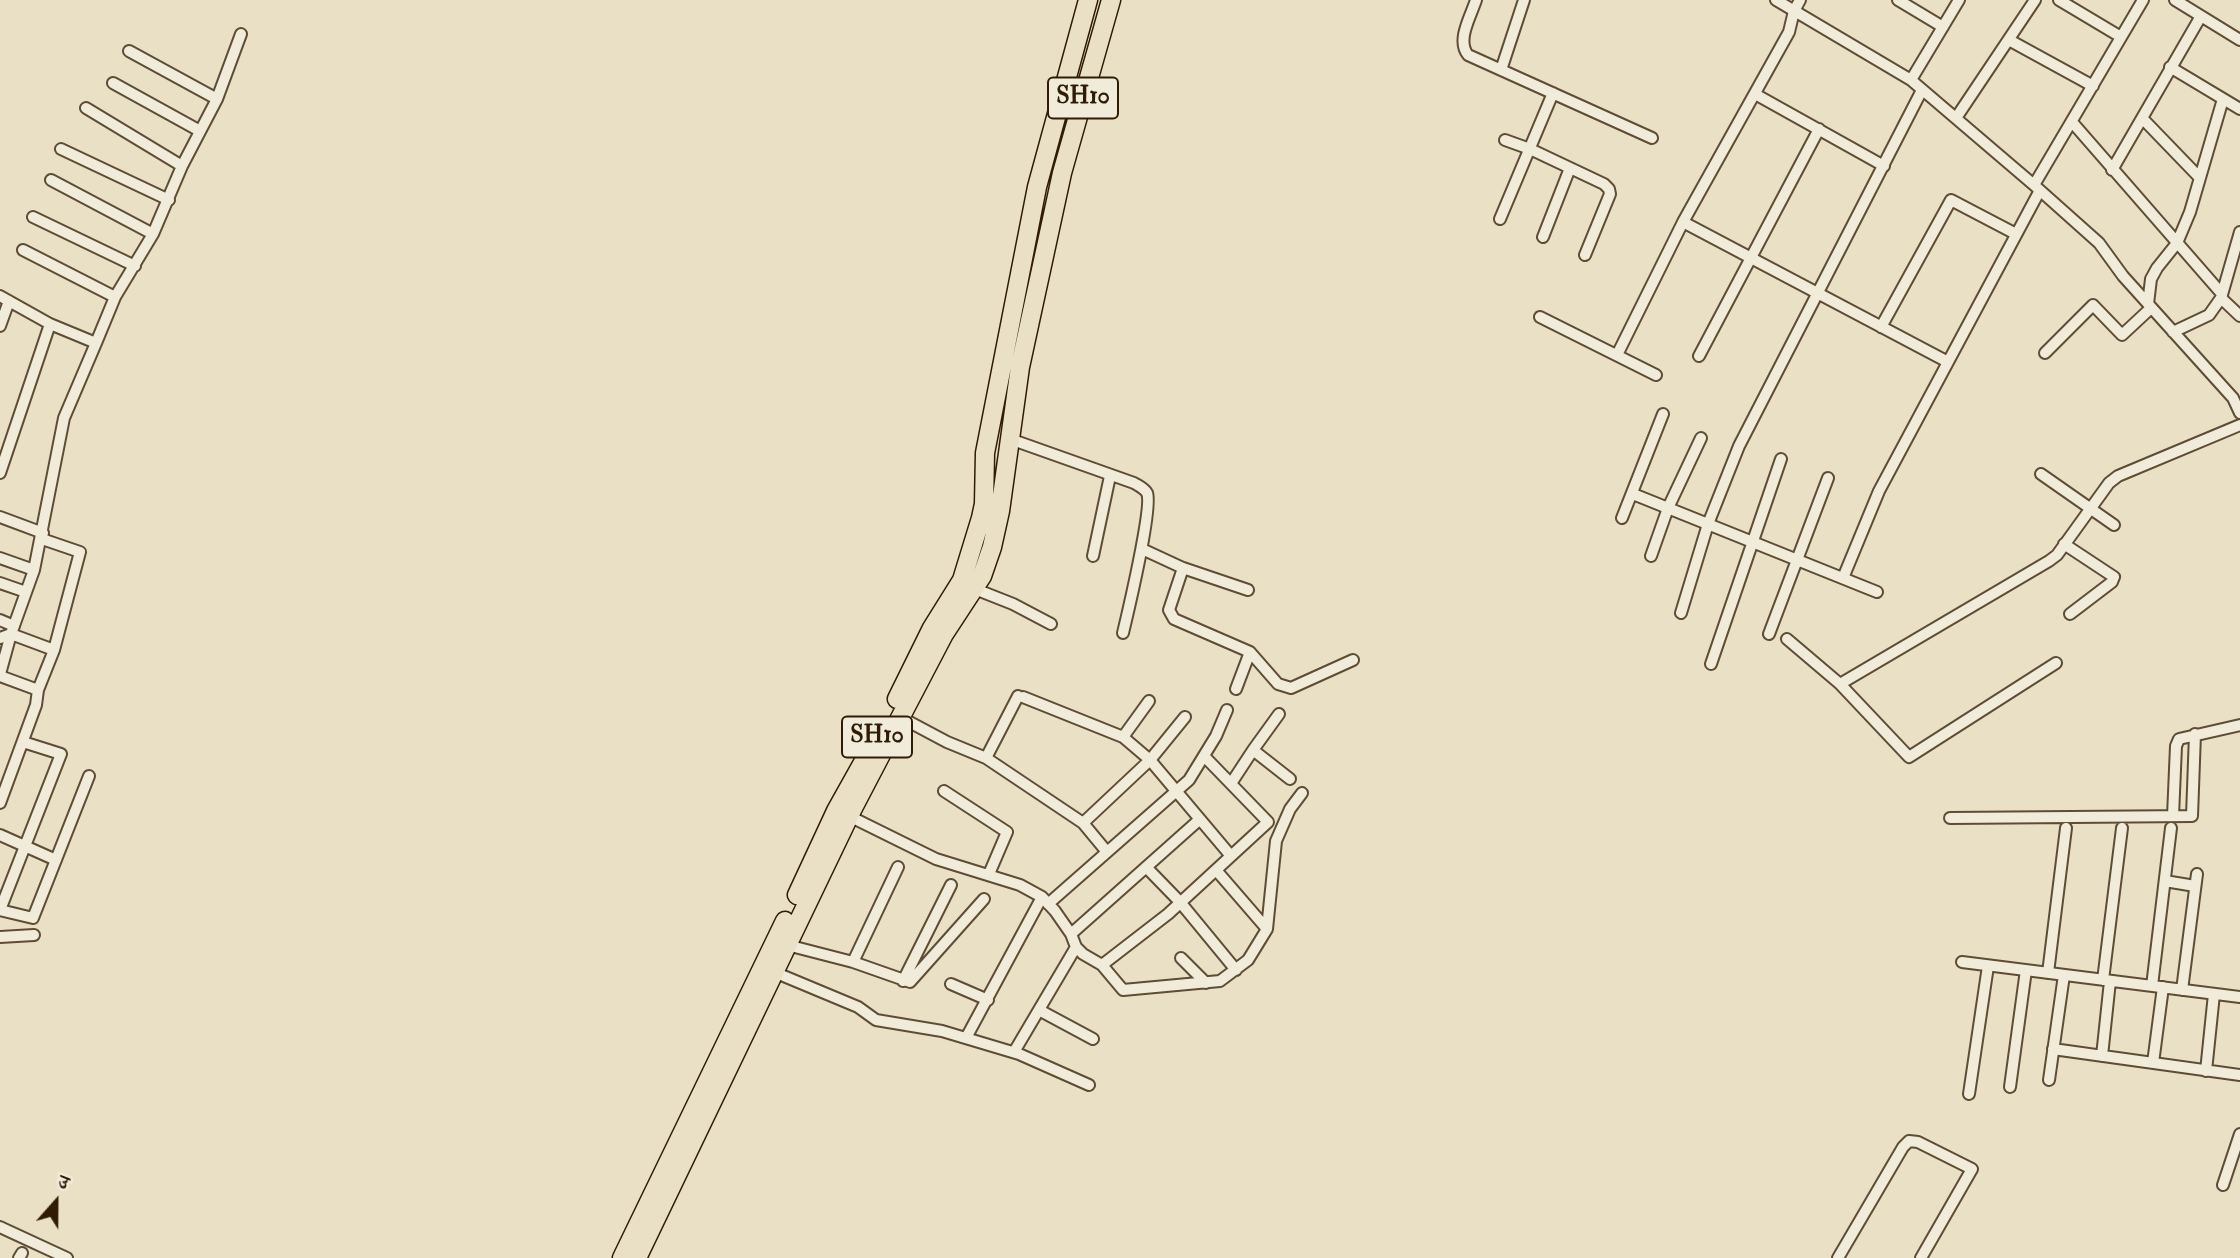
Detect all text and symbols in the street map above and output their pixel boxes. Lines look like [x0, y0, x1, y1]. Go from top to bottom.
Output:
road number: SH10 [1048, 78, 1118, 118]
road number: SH10 [842, 716, 912, 758]
north arrow [21, 1167, 91, 1237]
text: उ [55, 1169, 72, 1195]

